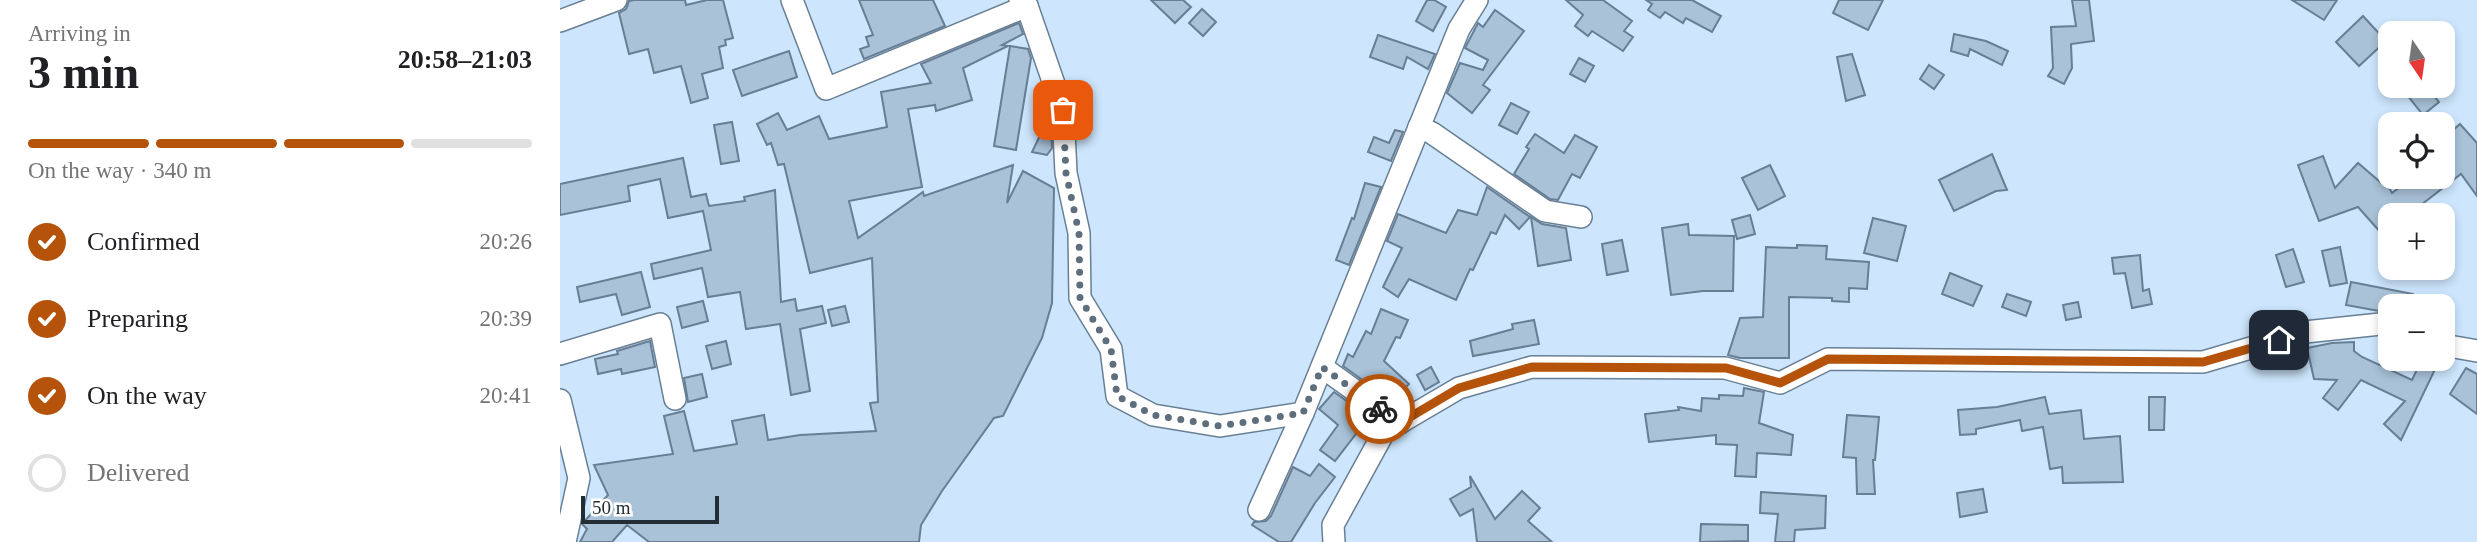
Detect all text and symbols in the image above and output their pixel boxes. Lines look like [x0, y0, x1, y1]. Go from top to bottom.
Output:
text: Arriving in [28, 21, 131, 46]
north arrow [2378, 21, 2455, 98]
map controls [2378, 21, 2455, 371]
text: 20:58–21:03 [398, 45, 532, 74]
text: 3 min [28, 47, 139, 98]
pin [1033, 80, 1093, 140]
icon: bag [1044, 91, 1082, 129]
button: locate [2378, 112, 2455, 189]
text: On the way · 340 m [28, 158, 211, 183]
button: + [2378, 203, 2455, 280]
icon: check [28, 223, 66, 261]
text: Confirmed [87, 227, 200, 256]
text: 20:26 [480, 229, 532, 254]
button: − [2378, 294, 2455, 371]
icon: check [28, 300, 66, 338]
text: Preparing [87, 304, 188, 333]
text: 20:39 [480, 306, 532, 331]
pin [2249, 310, 2309, 370]
icon: home [2260, 321, 2298, 359]
courier [1345, 374, 1415, 444]
icon: check [28, 377, 66, 415]
text: On the way [87, 381, 207, 410]
text: 20:41 [480, 383, 532, 408]
icon: bike [1361, 390, 1399, 428]
text: Delivered [87, 458, 190, 487]
scale bar [581, 493, 719, 525]
text: 50 m [592, 497, 631, 518]

